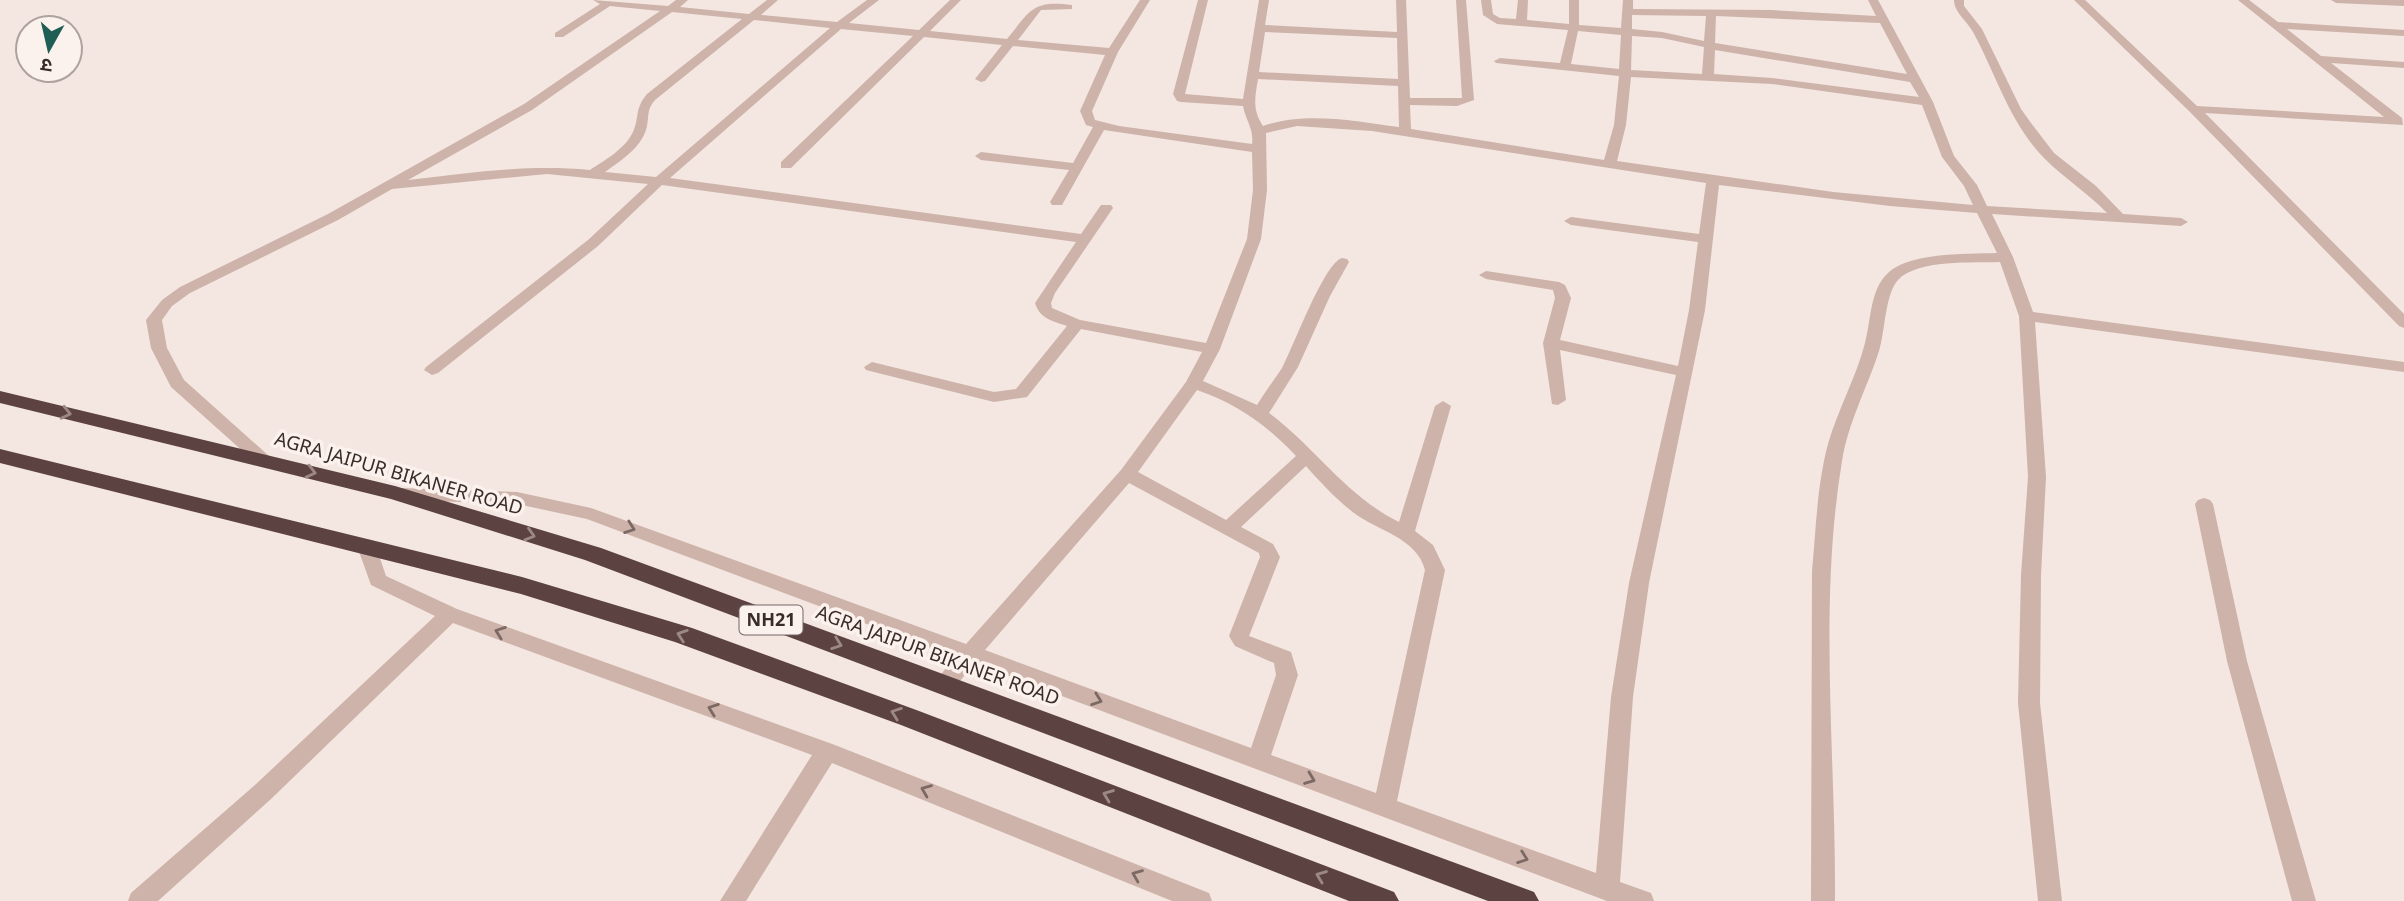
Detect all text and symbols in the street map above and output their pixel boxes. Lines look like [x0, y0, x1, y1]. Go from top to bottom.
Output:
north arrow [14, 14, 84, 84]
text: उ [38, 52, 54, 79]
one-way arrow [60, 405, 72, 419]
street label: AGRA JAIPUR BIKANER ROAD [272, 425, 526, 521]
one-way arrow [305, 464, 317, 478]
one-way arrow [624, 520, 636, 534]
one-way arrow [524, 526, 536, 541]
street label: AGRA JAIPUR BIKANER ROAD [813, 599, 1063, 711]
road number: NH21 [740, 606, 802, 634]
one-way arrow [494, 626, 506, 640]
one-way arrow [677, 629, 689, 643]
one-way arrow [830, 635, 842, 649]
one-way arrow [1090, 691, 1102, 705]
one-way arrow [708, 704, 720, 718]
one-way arrow [890, 708, 902, 722]
one-way arrow [1303, 771, 1315, 785]
one-way arrow [921, 785, 933, 799]
one-way arrow [1103, 789, 1115, 803]
one-way arrow [1517, 850, 1529, 864]
one-way arrow [1132, 870, 1144, 884]
one-way arrow [1315, 871, 1327, 885]

